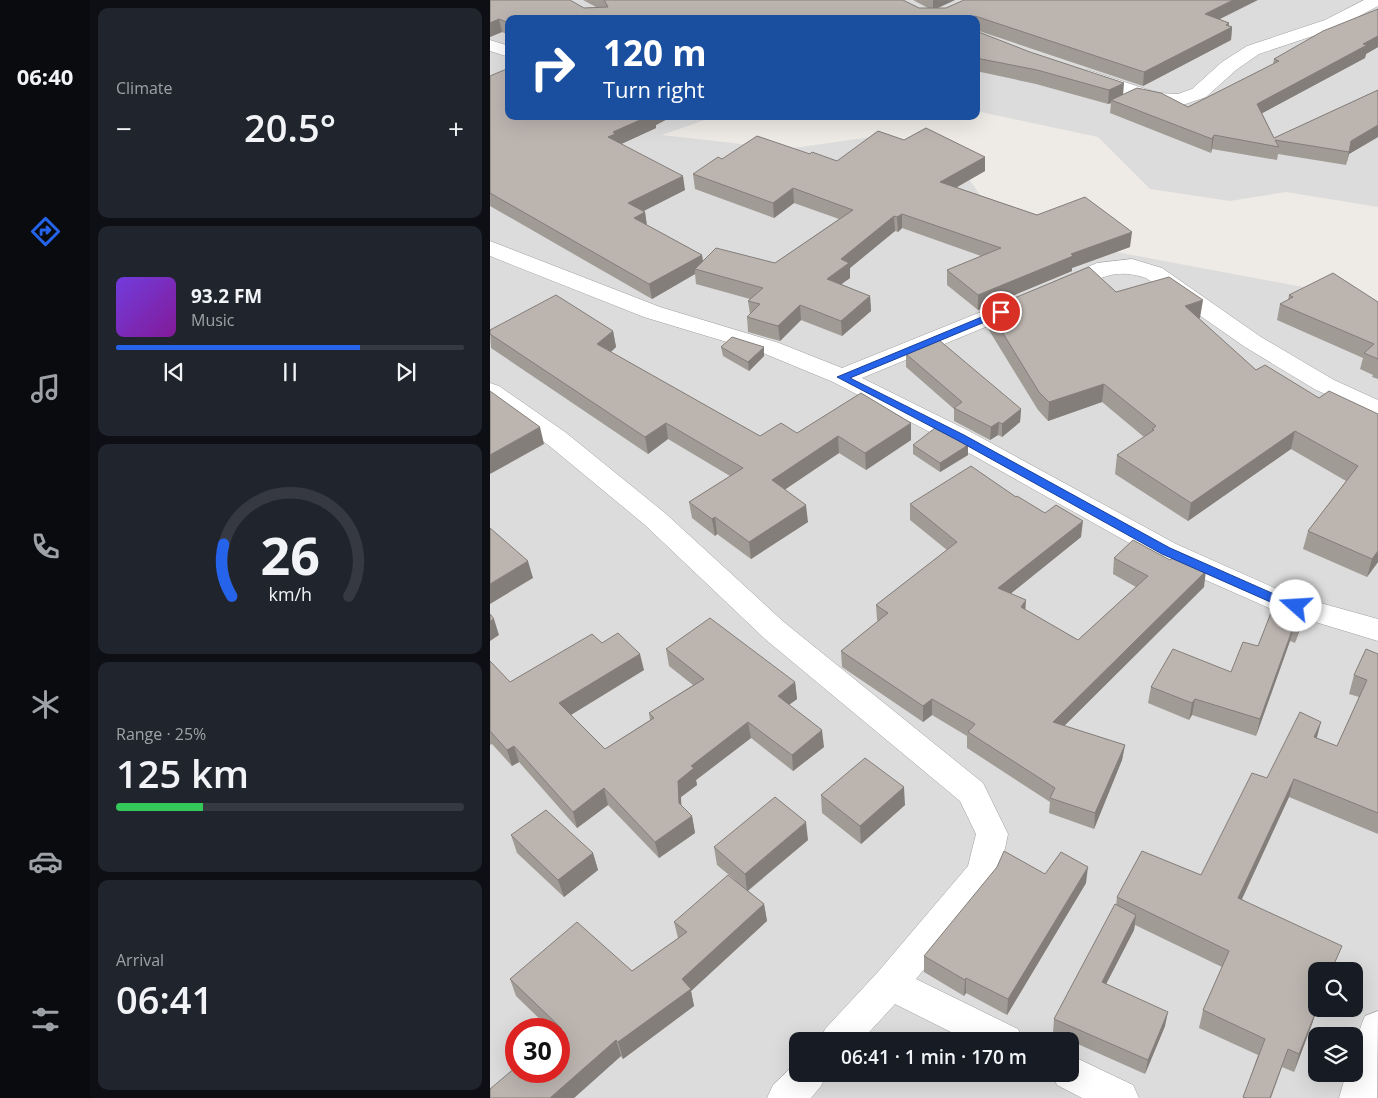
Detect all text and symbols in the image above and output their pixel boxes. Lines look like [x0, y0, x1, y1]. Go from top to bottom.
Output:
text: 120 m [603, 29, 707, 76]
icon: right [520, 35, 585, 100]
text: 06:40 [17, 61, 73, 91]
text: Turn right [603, 74, 705, 104]
text: Climate [116, 77, 173, 99]
text: 20.5° [244, 101, 336, 153]
text: − [116, 109, 132, 147]
text: + [448, 109, 464, 147]
icon: directions [28, 214, 63, 249]
text: 93.2 FM [191, 283, 262, 309]
pin [980, 291, 1022, 333]
icon: arrive [987, 298, 1015, 326]
text: Music [191, 309, 235, 331]
icon: previous [160, 358, 188, 386]
icon: pause [276, 358, 304, 386]
icon: next [392, 358, 420, 386]
icon: music [28, 371, 63, 406]
text: 26 [260, 519, 320, 590]
icon: phone [28, 529, 63, 564]
position arrow [1269, 579, 1321, 631]
text: km/h [268, 582, 312, 606]
icon: climate [28, 687, 63, 722]
text: Range · 25% [116, 723, 206, 745]
text: 125 km [116, 747, 249, 799]
icon: car [28, 844, 63, 879]
text: Arrival [116, 949, 164, 971]
map controls [1308, 962, 1363, 1082]
button: search [1308, 962, 1363, 1017]
text: 06:41 [116, 973, 213, 1025]
icon: filters [28, 1002, 63, 1037]
speed limit sign: 30 [505, 1018, 570, 1083]
button: layers [1308, 1027, 1363, 1082]
text: 06:41 · 1 min · 170 m [841, 1044, 1027, 1070]

